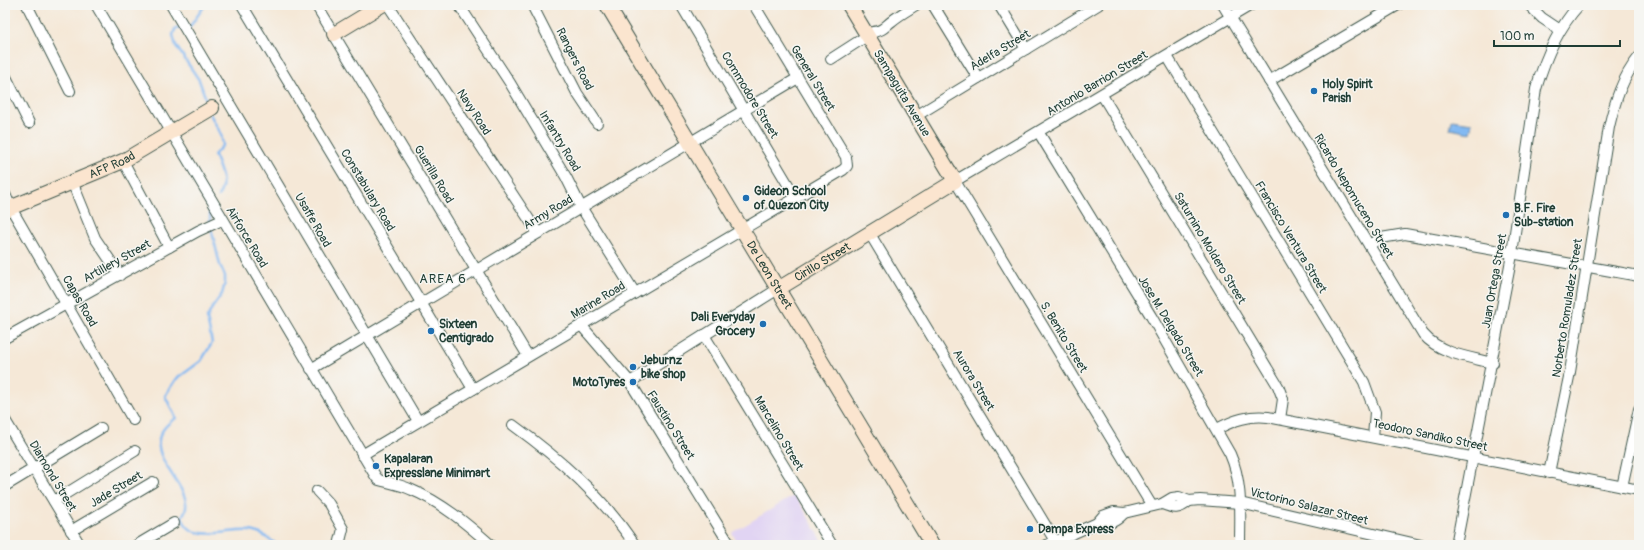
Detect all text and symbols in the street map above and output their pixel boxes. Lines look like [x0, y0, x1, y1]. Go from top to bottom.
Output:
scale bar [1494, 22, 1620, 48]
street label: Rangers Road [552, 26, 597, 93]
street label: Adelfa Street [967, 26, 1033, 74]
text: 100 m [1500, 29, 1535, 44]
street label: General Street [787, 43, 838, 114]
street label: Sampaguita Avenue [870, 47, 933, 139]
street label: Antonio Barrion Street [1044, 47, 1151, 119]
street label: Commodore Street [718, 49, 781, 141]
place label: Holy Spirit Parish [1322, 77, 1374, 106]
marker: Holy Spirit Parish [1309, 86, 1319, 96]
street label: Navy Road [453, 87, 494, 138]
street label: Infantry Road [536, 108, 584, 174]
street label: Ricardo Nepomuceno Street [1310, 131, 1397, 261]
street label: Guerilla Road [410, 143, 457, 206]
street label: Constabulary Road [337, 146, 398, 234]
street label: AFP Road [87, 148, 138, 182]
street label: Francisco Ventura Street [1251, 179, 1330, 296]
place label: Gideon School of Quezon City [753, 184, 830, 213]
street label: Usaffe Road [291, 190, 334, 250]
street label: Saturnino Moldero Street [1170, 190, 1249, 307]
street label: Army Road [521, 192, 576, 233]
marker: Gideon School of Quezon City [741, 193, 751, 203]
place label: B.F. Fire Sub-station [1514, 201, 1574, 230]
street label: Airforce Road [222, 204, 271, 271]
marker: B.F. Fire Sub-station [1501, 210, 1511, 220]
street label: Juan Ortega Street [1479, 232, 1510, 330]
street label: Artillery Street [81, 237, 154, 286]
street label: Norberto Romuladez Street [1549, 237, 1586, 379]
street label: De Leon Street [743, 238, 795, 312]
street label: Cirillo Street [792, 239, 854, 285]
district label: AREA 6 [419, 271, 467, 287]
street label: Capas Road [59, 273, 100, 330]
street label: Jose M. Delgado Street [1135, 273, 1207, 379]
street label: Marine Road [568, 278, 628, 322]
street label: S. Benito Street [1037, 299, 1091, 376]
place label: Dali Everyday Grocery [691, 310, 756, 339]
place label: Sixteen Centigrado [439, 317, 494, 346]
marker: Dali Everyday Grocery [758, 319, 768, 329]
marker: Sixteen Centigrado [426, 326, 436, 336]
street label: Aurora Street [949, 347, 998, 414]
place label: Jeburnz bike shop [641, 353, 686, 382]
marker: Jeburnz bike shop [628, 362, 638, 372]
place label: MotoTyres [572, 375, 626, 390]
marker: MotoTyres [628, 377, 638, 387]
street label: Faustino Street [643, 388, 698, 463]
street label: Marcelino Street [751, 393, 807, 473]
street label: Teodoro Sandiko Street [1371, 416, 1489, 455]
street label: Diamond Street [26, 438, 80, 515]
place label: Kapalaran Expresslane Minimart [384, 452, 491, 481]
marker: Kapalaran Expresslane Minimart [371, 461, 381, 471]
street label: Jade Street [87, 468, 145, 511]
street label: Victorino Salazar Street [1248, 485, 1370, 528]
place label: Dampa Express [1038, 522, 1114, 537]
marker: Dampa Express [1025, 524, 1035, 534]

